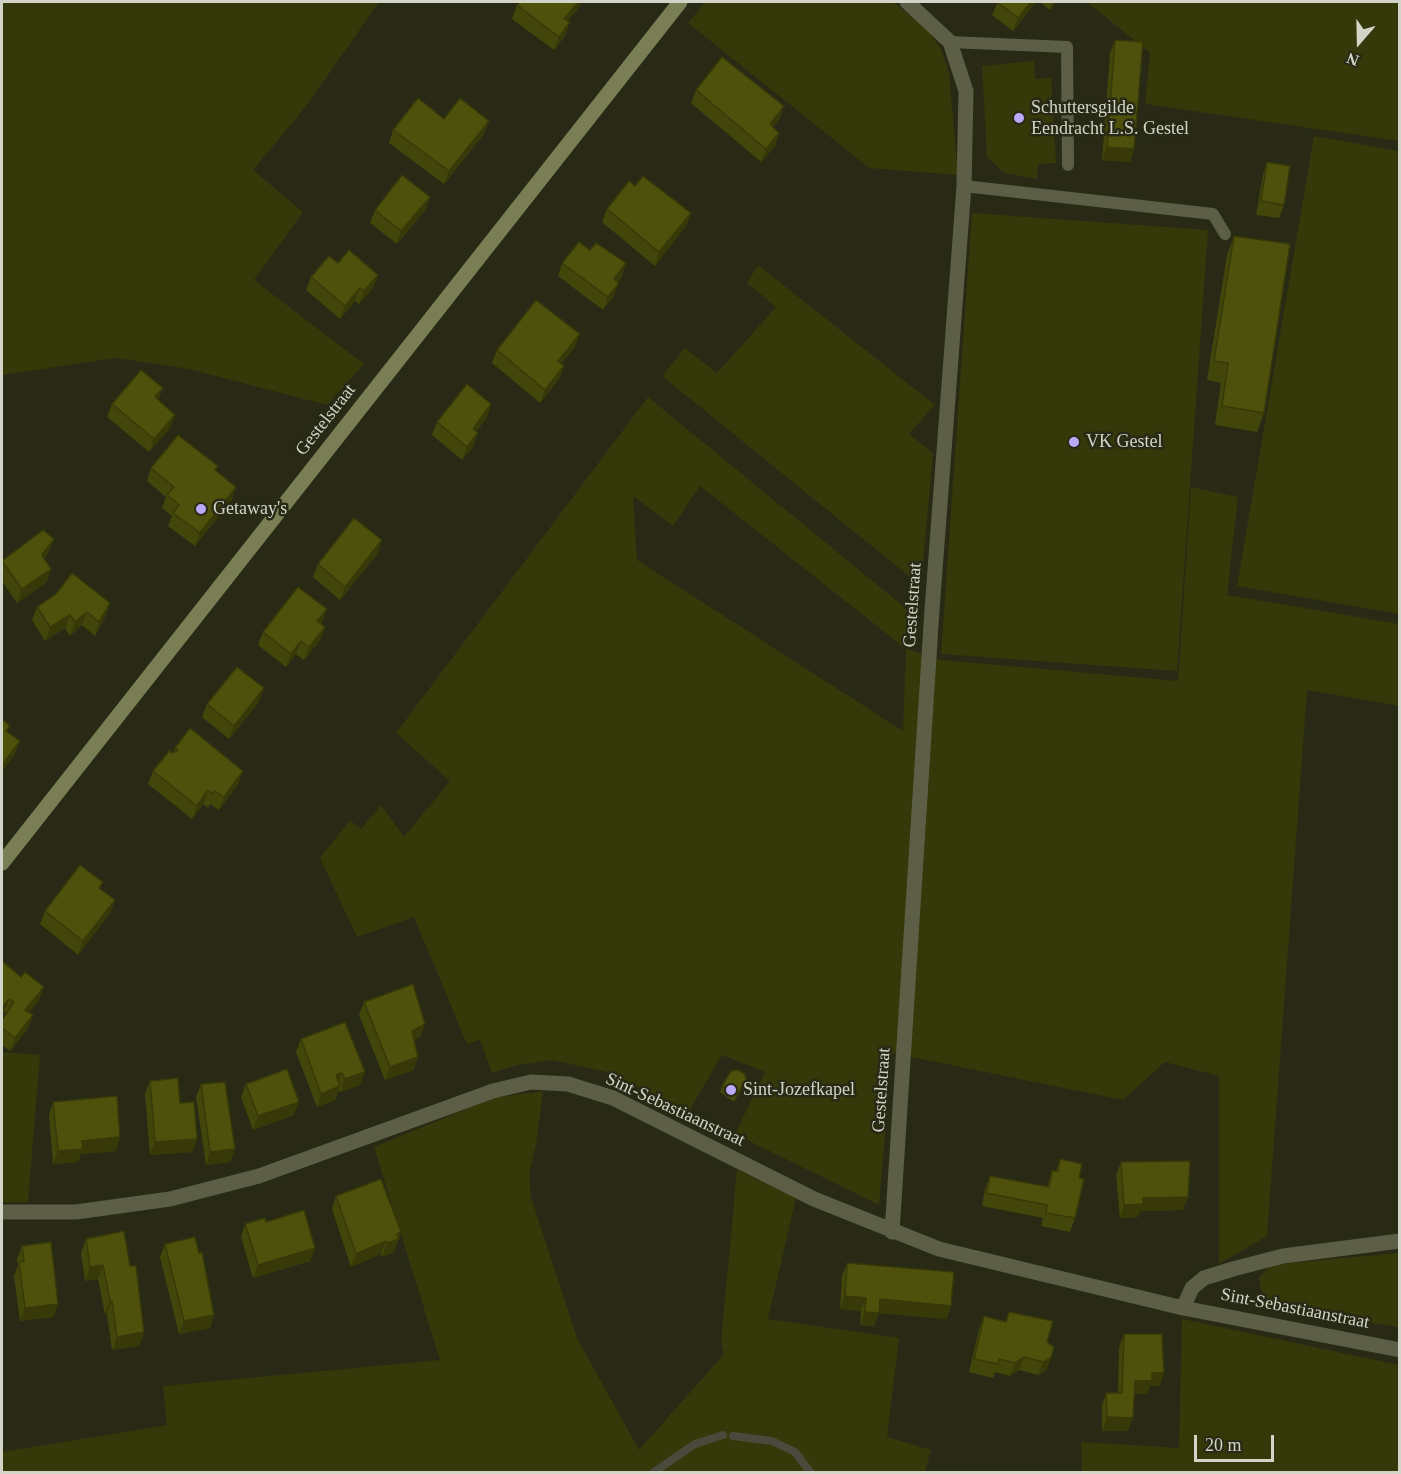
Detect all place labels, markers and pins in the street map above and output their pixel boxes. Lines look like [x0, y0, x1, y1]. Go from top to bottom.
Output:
place label: Schuttersgilde Eendracht L.S. Gestel [1031, 97, 1189, 140]
marker: Schuttersgilde Eendracht L.S. Gestel [1012, 111, 1026, 125]
place label: VK Gestel [1086, 431, 1162, 453]
marker: VK Gestel [1067, 435, 1081, 449]
place label: Getaway's [213, 498, 287, 520]
marker: Getaway's [194, 502, 208, 516]
place label: Sint-Jozefkapel [743, 1079, 855, 1101]
marker: Sint-Jozefkapel [724, 1083, 738, 1097]

